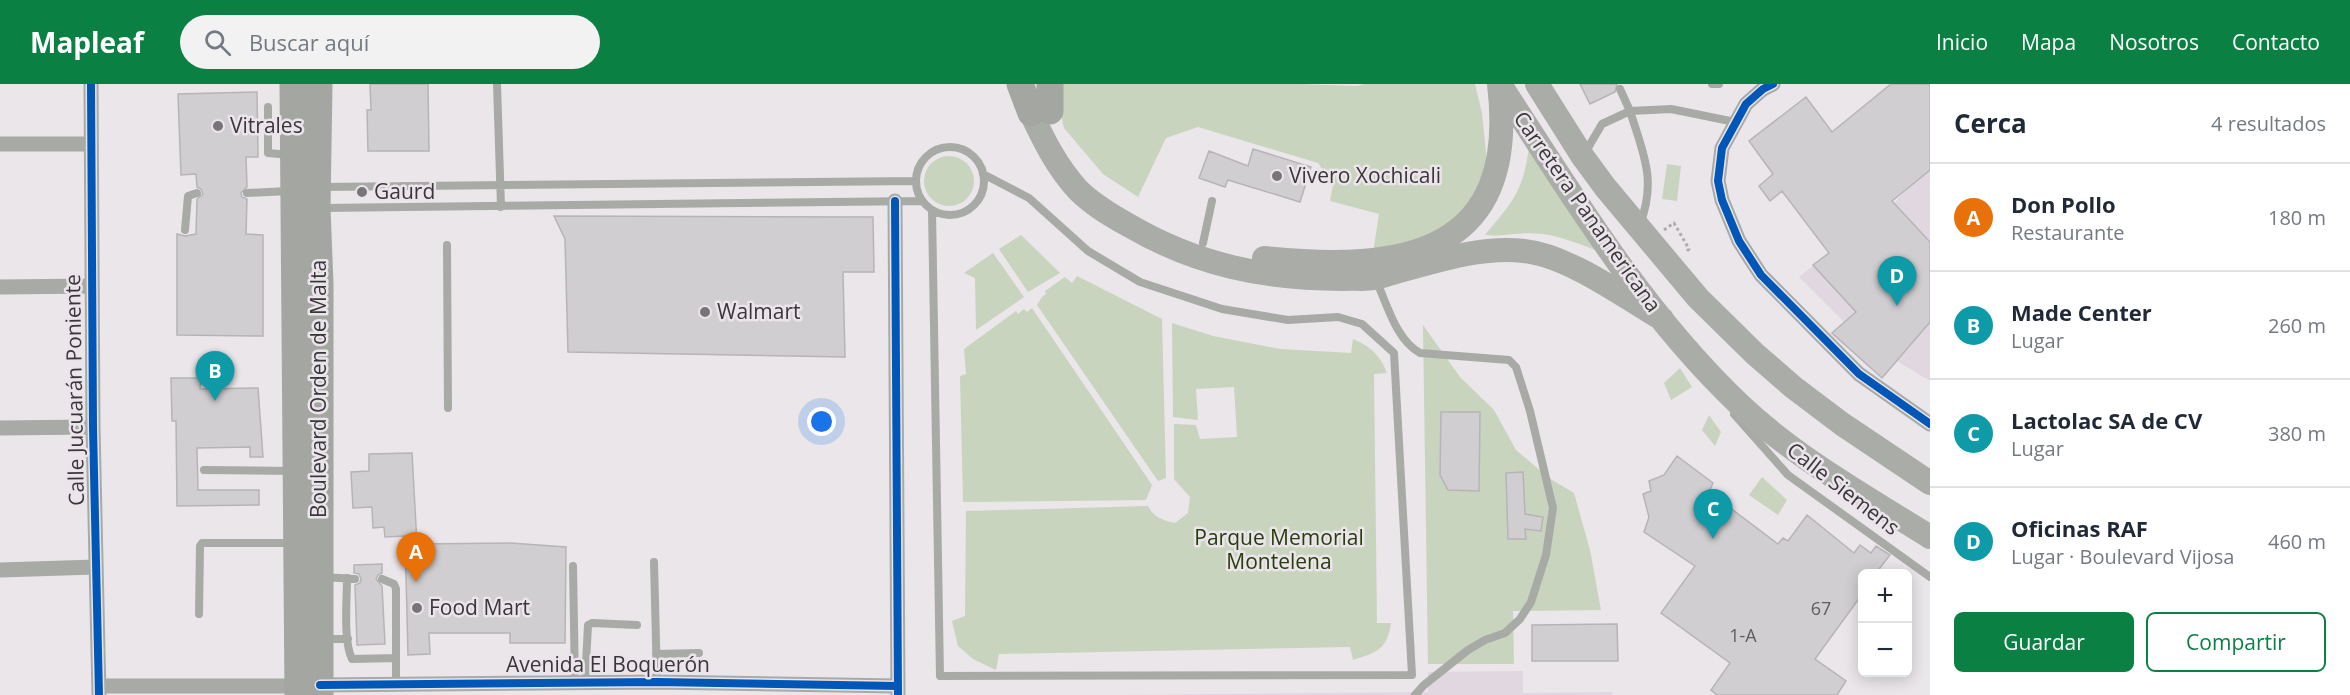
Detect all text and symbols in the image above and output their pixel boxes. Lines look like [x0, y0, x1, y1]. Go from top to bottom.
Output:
search box [180, 15, 600, 69]
text: Mapleaf [30, 23, 144, 61]
icon: search [201, 26, 234, 59]
text: Buscar aquí [249, 27, 369, 57]
text: Inicio [1936, 28, 1988, 56]
text: Mapa [2021, 28, 2076, 56]
text: Nosotros [2109, 28, 2199, 56]
text: Contacto [2232, 28, 2320, 56]
street label: Carretera Panamericana [1508, 105, 1668, 317]
text: Cerca [1954, 105, 2027, 141]
text: 4 resultados [2211, 110, 2326, 137]
place label: Vitrales [230, 111, 303, 139]
marker: Vitrales [211, 119, 225, 133]
place label: Vivero Xochicali [1289, 161, 1441, 189]
marker: Vivero Xochicali [1270, 169, 1284, 183]
place label: Gaurd [374, 177, 435, 205]
marker: Gaurd [355, 185, 369, 199]
text: Don Pollo [2011, 189, 2116, 219]
text: A [1967, 204, 1980, 231]
text: 180 m [2268, 204, 2326, 231]
text: Restaurante [2011, 219, 2125, 246]
pin: D [1878, 256, 1916, 306]
street label: Boulevard Orden de Malta [304, 260, 332, 518]
street label: Calle Jucuarán Poniente [58, 274, 90, 506]
place label: Walmart [717, 297, 801, 325]
text: Made Center [2011, 297, 2152, 327]
marker: Walmart [698, 305, 712, 319]
text: B [1967, 312, 1980, 339]
text: 260 m [2268, 312, 2326, 339]
text: Lugar [2011, 327, 2064, 354]
pin: B [196, 352, 234, 401]
text: Lactolac SA de CV [2011, 405, 2202, 435]
your location [807, 407, 836, 436]
text: C [1967, 420, 1980, 447]
text: 380 m [2268, 420, 2326, 447]
street label: Calle Siemens [1782, 435, 1906, 541]
text: Lugar [2011, 435, 2064, 462]
pin: C [1694, 490, 1732, 539]
text: Oficinas RAF [2011, 513, 2148, 543]
park label: Parque Memorial Montelena [1194, 523, 1364, 575]
text: D [1966, 528, 1981, 555]
text: 460 m [2268, 528, 2326, 555]
pin: A [396, 532, 436, 582]
text: Lugar · Boulevard Vijosa [2011, 543, 2234, 570]
map controls [1858, 569, 1912, 677]
button: + [1858, 569, 1912, 623]
place label: Food Mart [429, 593, 530, 621]
house number: 67 [1811, 596, 1831, 620]
marker: Food Mart [410, 601, 424, 615]
button: Guardar [1954, 612, 2134, 672]
button: Compartir [2146, 612, 2326, 672]
house number: 1-A [1729, 623, 1757, 647]
button: − [1858, 623, 1912, 677]
street label: Avenida El Boquerón [506, 650, 710, 678]

